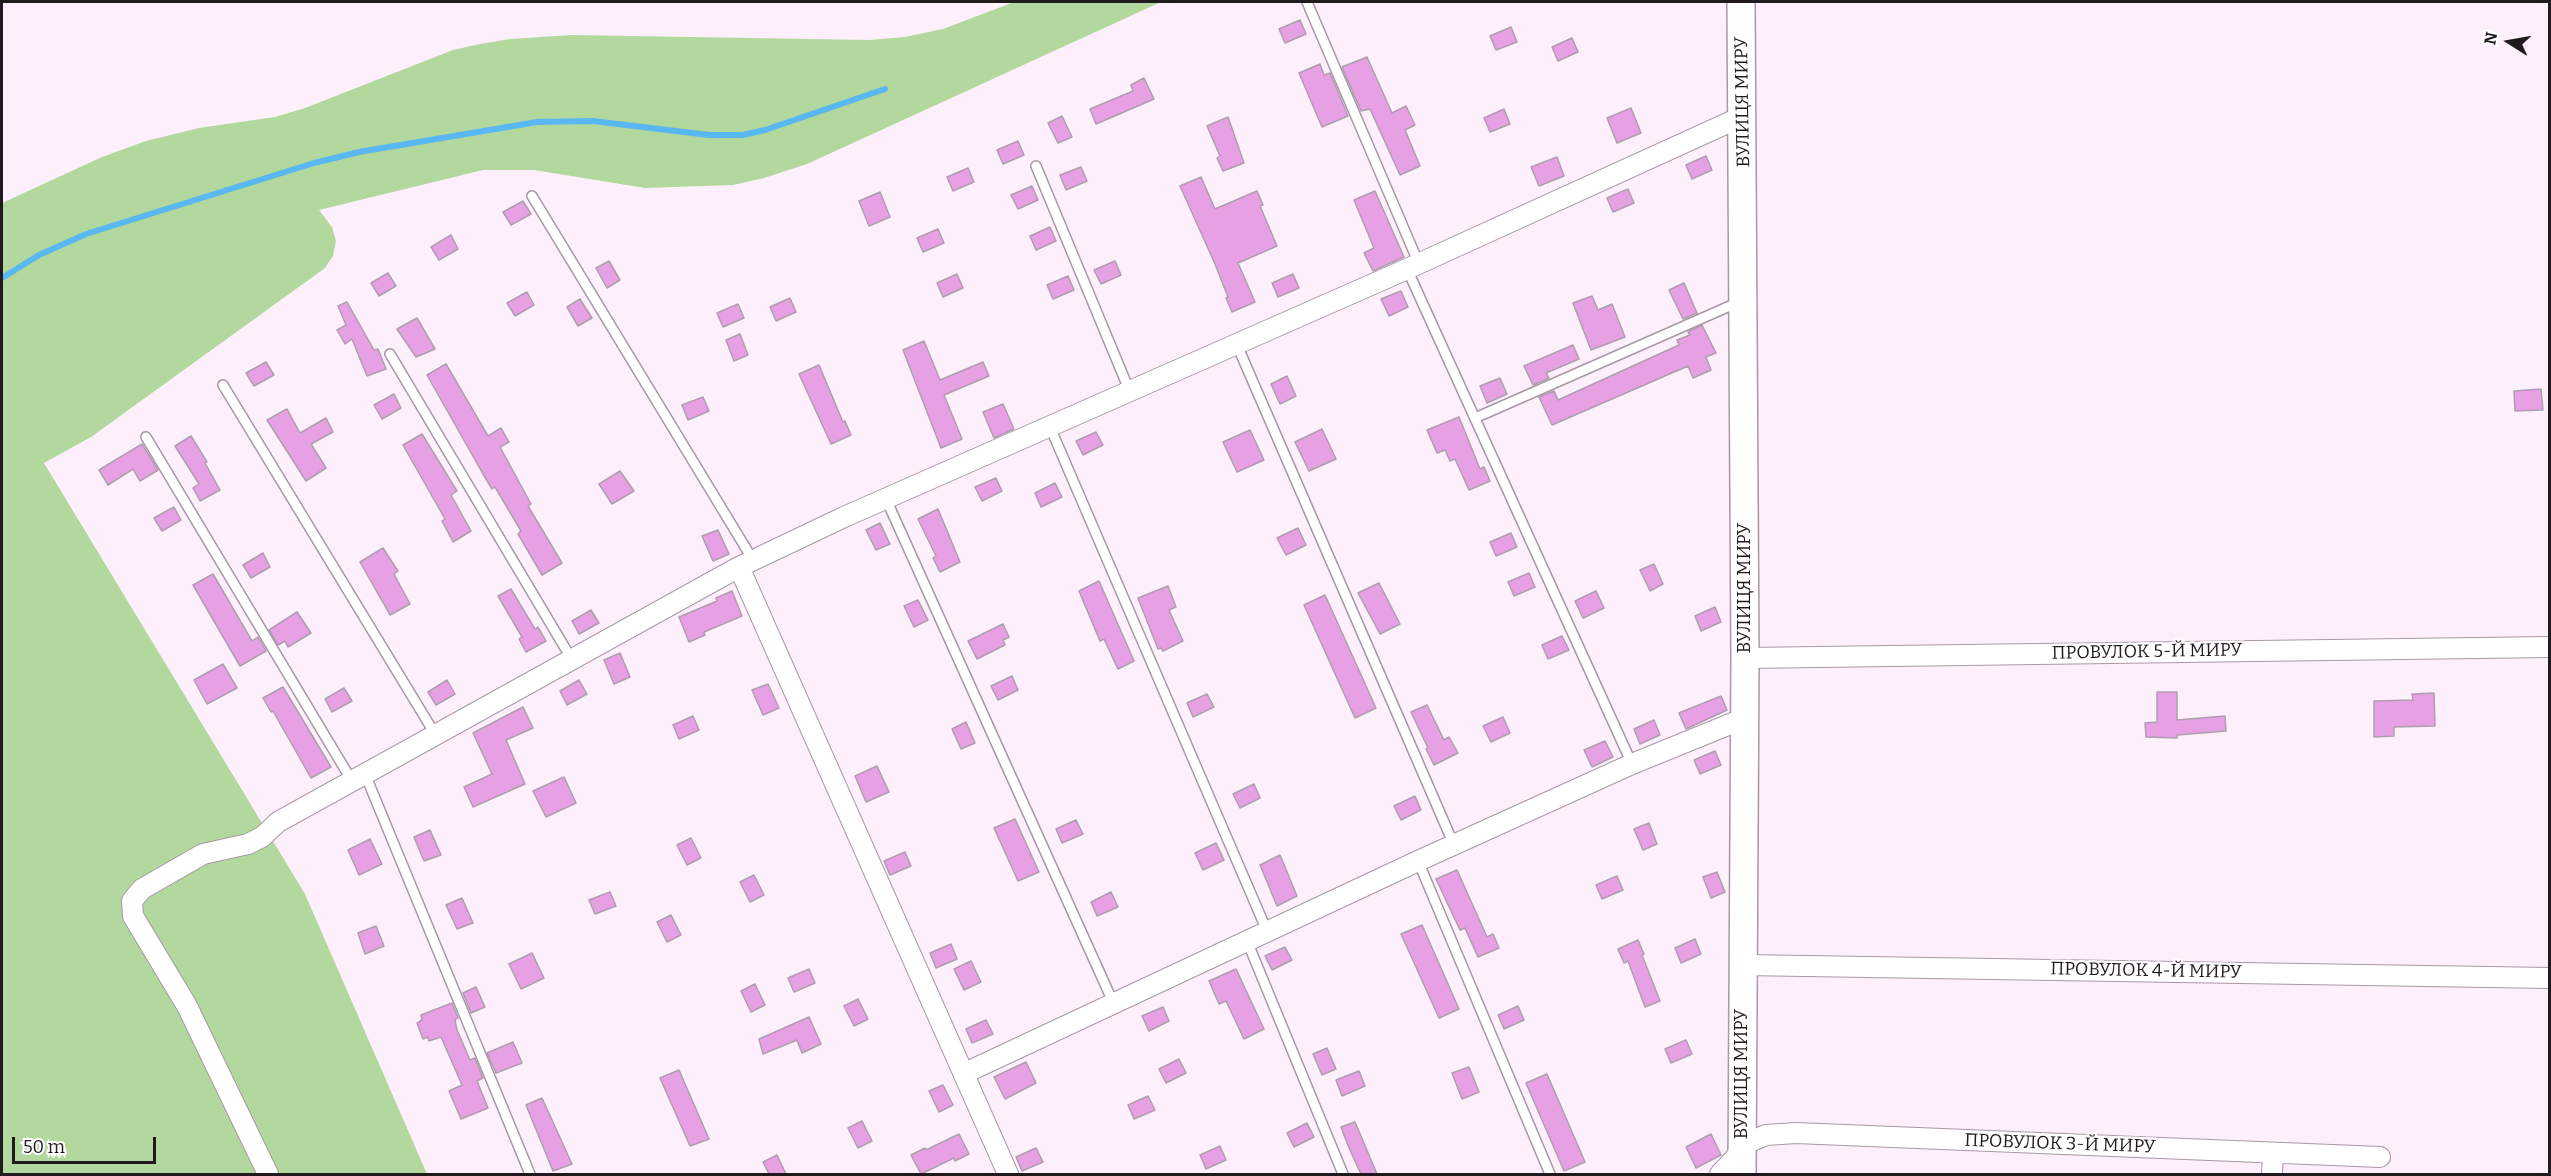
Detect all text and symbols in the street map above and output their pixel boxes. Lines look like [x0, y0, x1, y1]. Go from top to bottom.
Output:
north arrow [2479, 12, 2539, 72]
text: N [2480, 31, 2501, 46]
street label: ВУЛИЦЯ МИРУ [1731, 37, 1755, 167]
street label: ВУЛИЦЯ МИРУ [1734, 523, 1756, 653]
street label: ПРОВУЛОК 5-Й МИРУ [2052, 640, 2242, 664]
street label: ПРОВУЛОК 4-Й МИРУ [2050, 959, 2242, 983]
street label: ВУЛИЦЯ МИРУ [1731, 1009, 1753, 1139]
scale bar [15, 1125, 159, 1163]
street label: ПРОВУЛОК 3-Й МИРУ [1964, 1130, 2156, 1158]
text: 50 m [23, 1136, 65, 1158]

